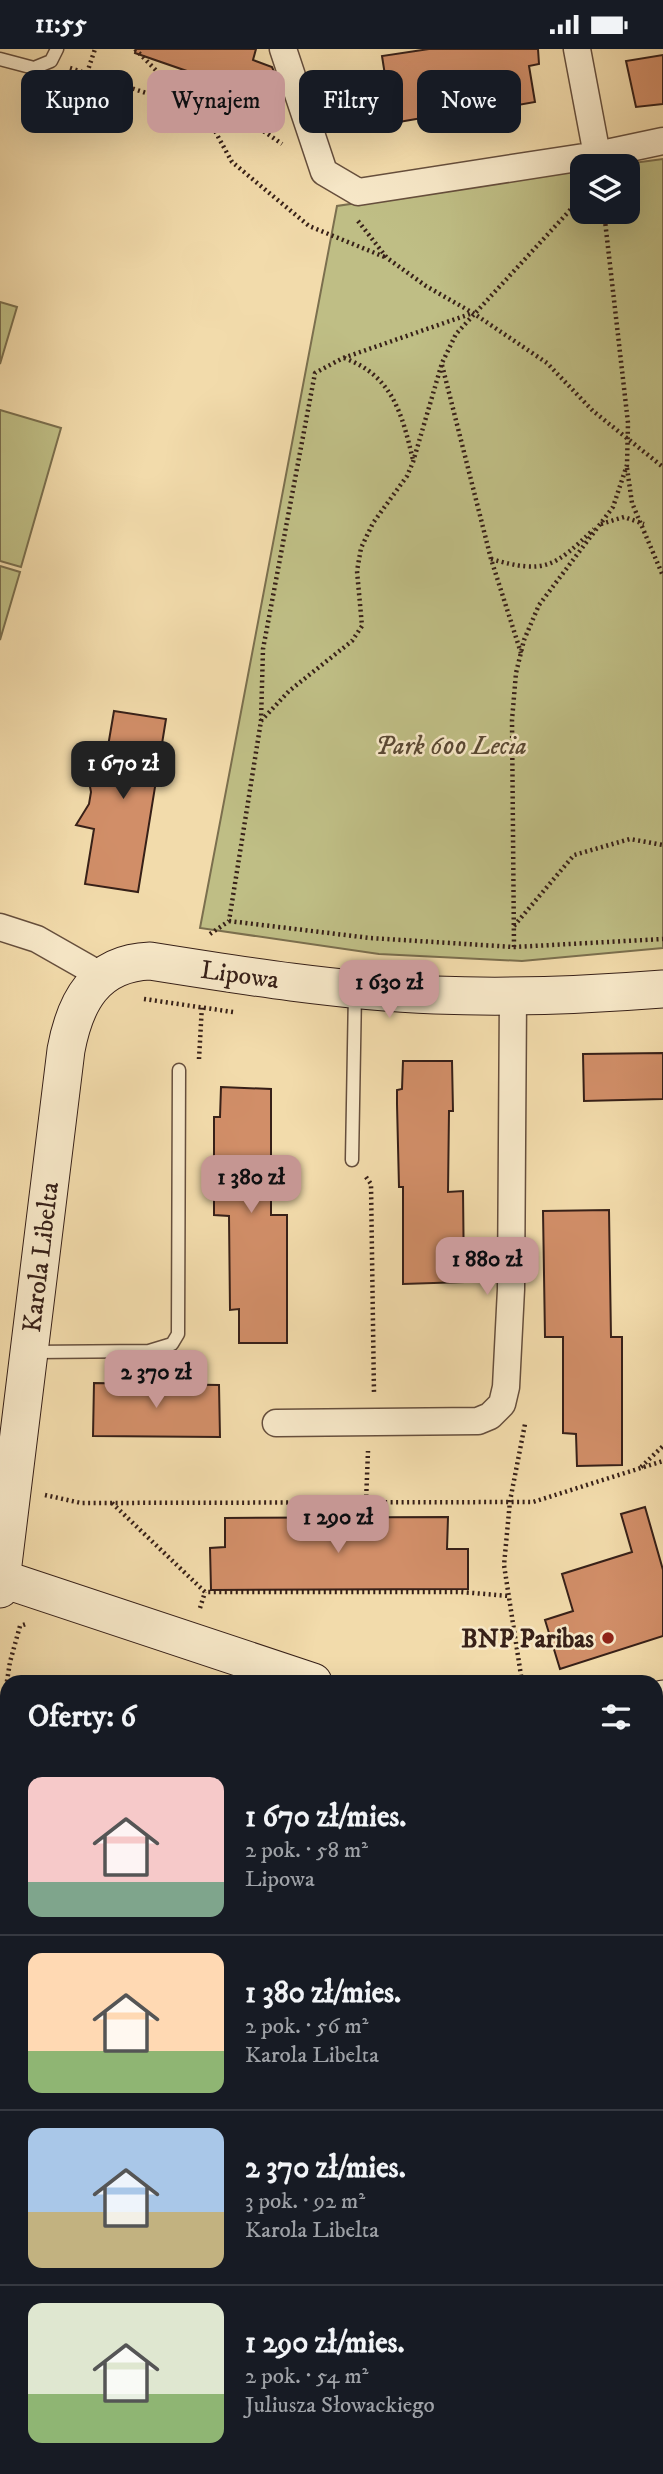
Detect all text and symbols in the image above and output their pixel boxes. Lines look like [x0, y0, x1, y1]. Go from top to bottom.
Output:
text: 11:55 [35, 8, 87, 41]
chip: Kupno [21, 70, 133, 133]
chip: Wynajem [147, 70, 285, 133]
chip: Filtry [299, 70, 403, 133]
chip: Nowe [417, 70, 521, 133]
map controls [570, 154, 640, 224]
button: layers [570, 154, 640, 224]
park label: Park 600 Lecia [375, 730, 527, 763]
pin: 1 670 zł [51, 741, 195, 801]
text: 1 670 zł [87, 749, 159, 778]
street label: Lipowa [198, 954, 281, 997]
pin: 1 630 zł [317, 961, 461, 1020]
text: 1 630 zł [355, 968, 423, 997]
pin: 1 380 zł [179, 1155, 323, 1215]
text: 1 380 zł [217, 1163, 285, 1192]
street label: Karola Libelta [16, 1180, 67, 1334]
pin: 1 880 zł [415, 1237, 559, 1297]
text: 1 880 zł [452, 1245, 522, 1274]
pin: 2 370 zł [84, 1351, 228, 1410]
text: 2 370 zł [120, 1358, 192, 1387]
pin: 1 290 zł [266, 1495, 410, 1555]
text: 1 290 zł [303, 1503, 373, 1532]
place label: BNP Paribas [461, 1623, 594, 1656]
marker: BNP Paribas [600, 1630, 616, 1646]
icon: filters [597, 1698, 635, 1736]
text: Oferty: 6 [28, 1699, 136, 1736]
text: 1 670 zł/mies. [245, 1799, 406, 1836]
icon: home [84, 1805, 168, 1889]
text: 2 pok. · 58 m² [245, 1836, 368, 1865]
text: Lipowa [245, 1865, 315, 1894]
text: 1 380 zł/mies. [245, 1975, 401, 2012]
icon: home [84, 1981, 168, 2065]
text: 2 pok. · 56 m² [245, 2012, 369, 2041]
text: Karola Libelta [245, 2041, 379, 2070]
text: 2 370 zł/mies. [245, 2150, 406, 2187]
icon: home [84, 2156, 168, 2240]
text: 3 pok. · 92 m² [245, 2187, 365, 2216]
text: Karola Libelta [245, 2216, 379, 2245]
text: 1 290 zł/mies. [245, 2325, 405, 2362]
icon: home [84, 2331, 168, 2415]
text: 2 pok. · 54 m² [245, 2362, 369, 2391]
text: Juliusza Słowackiego [245, 2391, 435, 2420]

